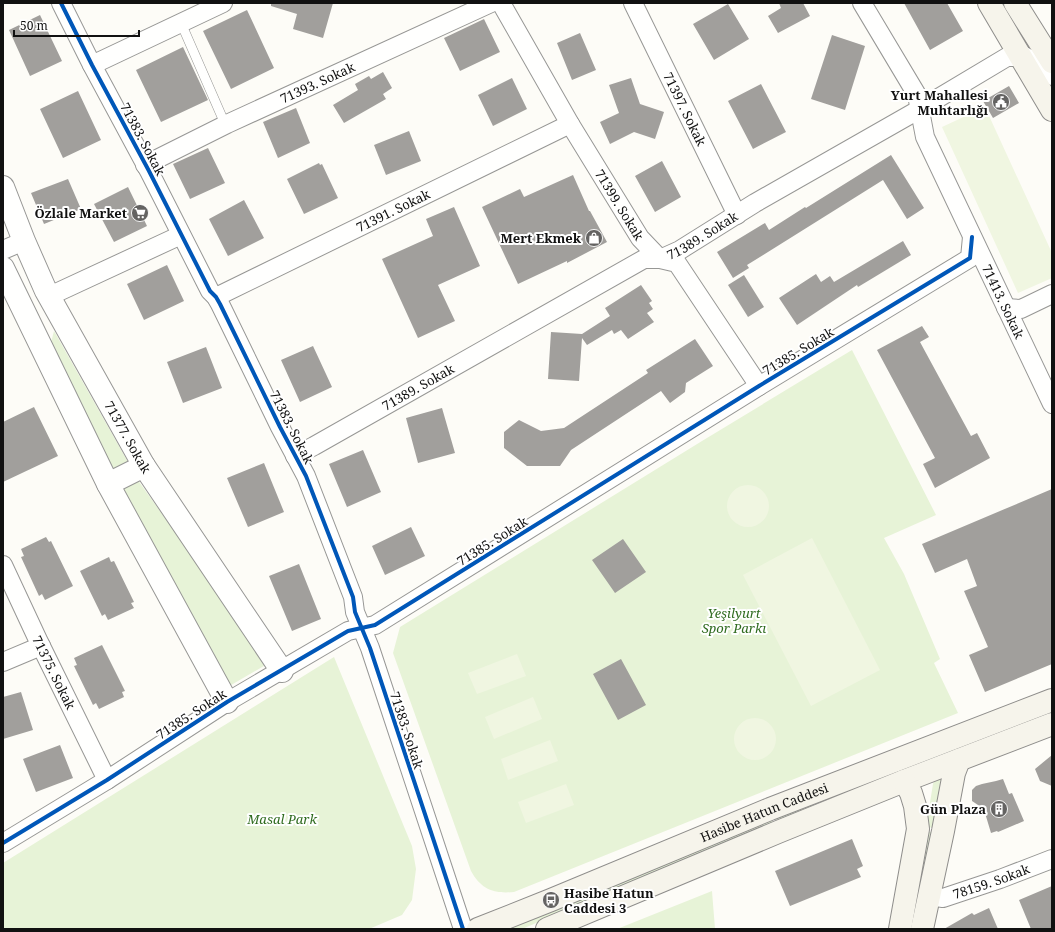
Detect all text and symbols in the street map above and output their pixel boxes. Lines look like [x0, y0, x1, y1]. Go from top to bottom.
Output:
scale bar [14, 12, 139, 38]
text: 50 m [20, 17, 48, 34]
street label: 71393. Sokak [277, 58, 358, 108]
street label: 71397. Sokak [659, 69, 711, 149]
place label: Yurt Mahallesi Muhtarlığı [891, 86, 988, 119]
public building icon: Yurt Mahallesi Muhtarlığı [991, 92, 1011, 112]
street label: 71383. Sokak [116, 99, 170, 179]
street label: 71399. Sokak [591, 166, 648, 244]
street label: 71391. Sokak [353, 185, 433, 236]
supermarket icon: Özlale Market [130, 203, 150, 223]
place label: Özlale Market [34, 204, 127, 222]
street label: 71389. Sokak [664, 207, 741, 264]
shop icon: Mert Ekmek [584, 228, 604, 248]
place label: Mert Ekmek [500, 229, 582, 247]
street label: 71413. Sokak [978, 261, 1029, 342]
street label: 71385. Sokak [759, 322, 837, 379]
street label: 71389. Sokak [379, 359, 458, 415]
street label: 71383. Sokak [266, 387, 318, 467]
street label: 71377. Sokak [100, 398, 156, 477]
street label: 71385. Sokak [453, 512, 531, 570]
park label: Yeşilyurt Spor Parkı [702, 604, 766, 637]
street label: 71375. Sokak [28, 633, 80, 713]
street label: 71385. Sokak [153, 684, 230, 743]
street label: 71383. Sokak [386, 689, 428, 771]
street label: Hasibe Hatun Caddesi [697, 778, 831, 846]
building icon: Gün Plaza [989, 799, 1009, 819]
place label: Gün Plaza [920, 800, 986, 818]
park label: Masal Park [246, 810, 317, 828]
street label: 78159. Sokak [950, 859, 1032, 903]
place label: Hasibe Hatun Caddesi 3 [564, 884, 654, 917]
bus stop icon: Hasibe Hatun Caddesi 3 [541, 890, 561, 910]

